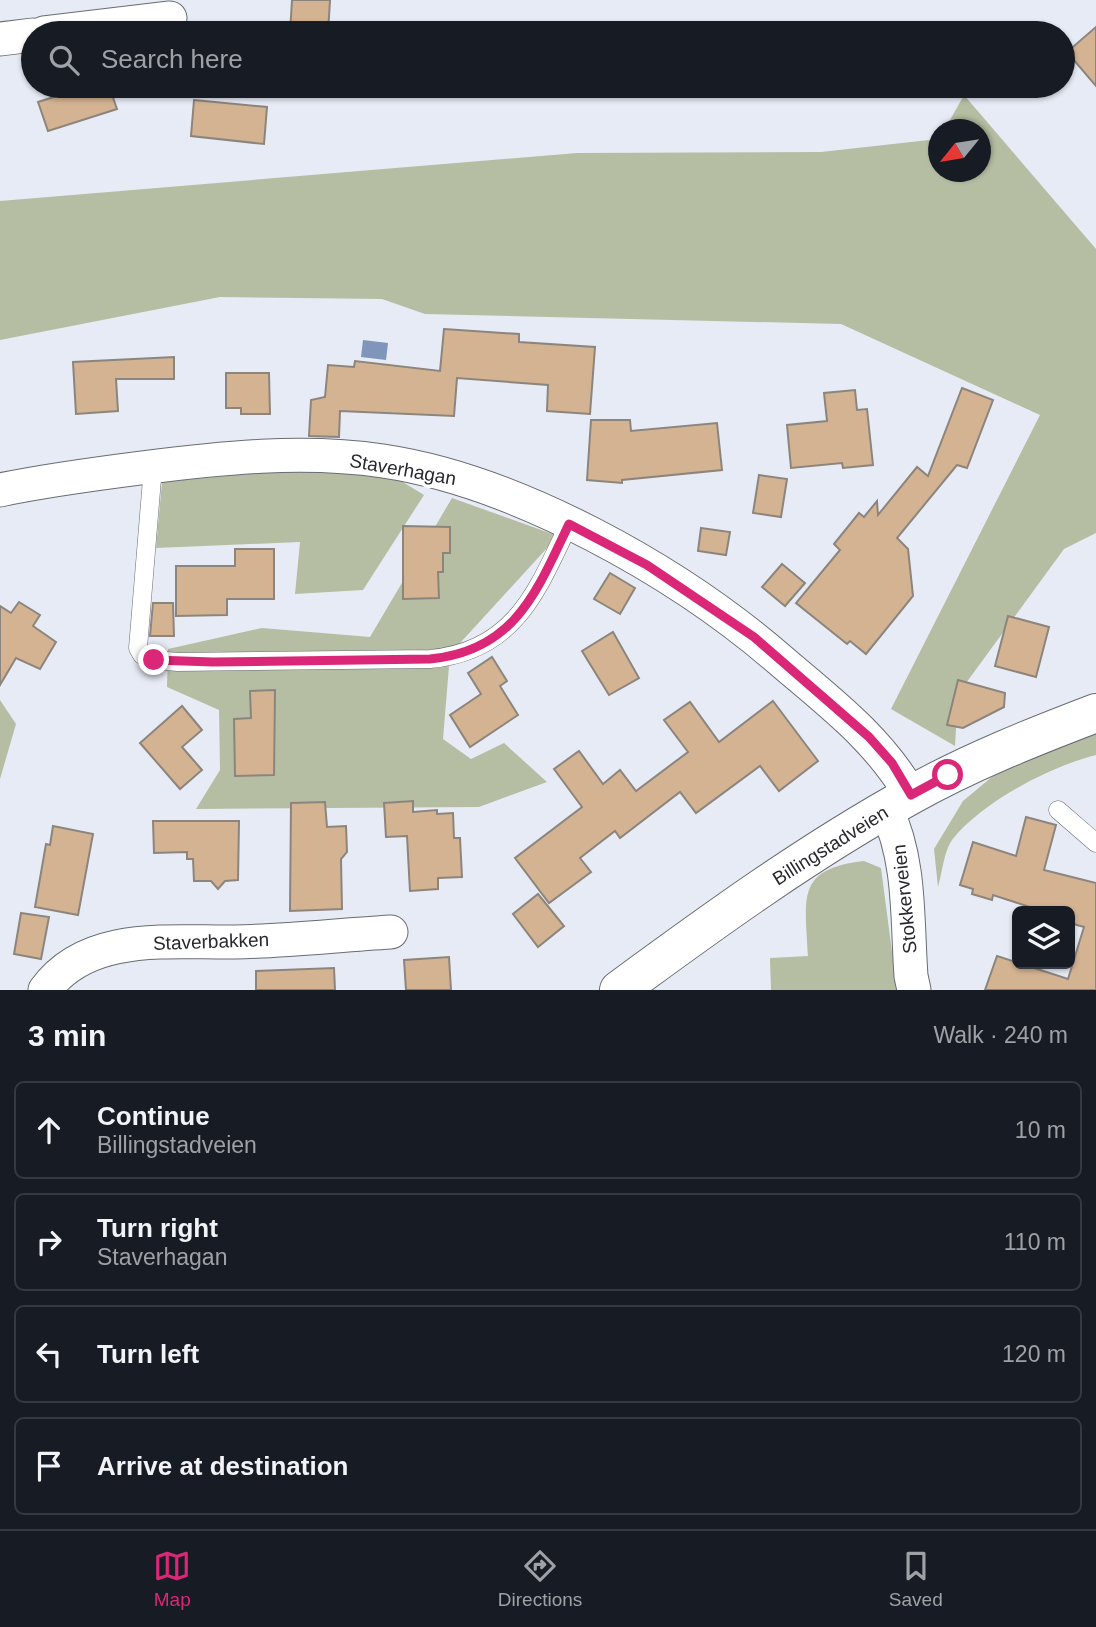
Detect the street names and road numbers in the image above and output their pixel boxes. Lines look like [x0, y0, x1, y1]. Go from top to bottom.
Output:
street label: Staverhagan [348, 450, 458, 489]
street label: Billingstadveien [769, 802, 892, 889]
street label: Stokkerveien [888, 843, 921, 955]
street label: Staverbakken [153, 929, 269, 954]

